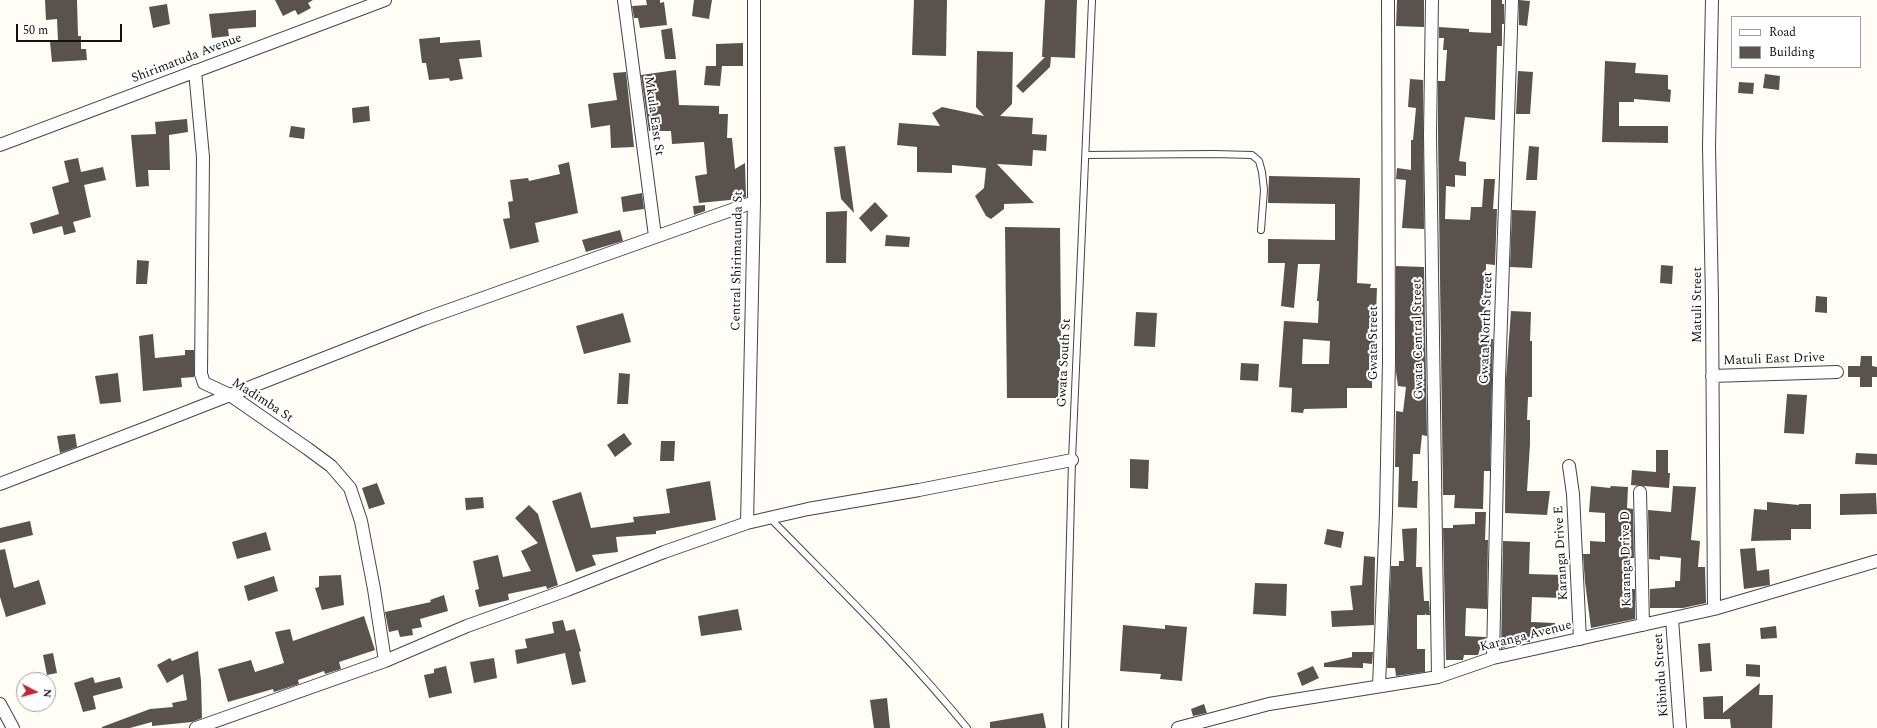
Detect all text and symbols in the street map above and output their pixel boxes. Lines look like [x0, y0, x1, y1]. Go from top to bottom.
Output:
scale bar [18, 16, 124, 42]
legend [1731, 16, 1861, 68]
text: 50 m [23, 21, 48, 40]
text: Road [1769, 23, 1796, 42]
street label: Shirimatuda Avenue [130, 31, 244, 87]
text: Building [1769, 43, 1815, 62]
street label: Mkula East St [640, 75, 666, 157]
street label: Central Shirimatunda St [729, 191, 747, 331]
street label: Matuli Street [1690, 267, 1706, 343]
street label: Gwata North Street [1477, 272, 1497, 384]
street label: Gwata Central Street [1410, 278, 1428, 400]
street label: Gwata Street [1366, 306, 1382, 380]
street label: Gwata South St [1055, 318, 1075, 408]
street label: Matuli East Drive [1723, 350, 1825, 370]
street label: Madimba St [228, 375, 296, 427]
street label: Karanga Drive E [1552, 505, 1572, 601]
street label: Karanga Drive D [1618, 511, 1636, 607]
street label: Karanga Avenue [1478, 618, 1574, 656]
street label: Kibindu Street [1651, 632, 1673, 718]
north arrow [16, 672, 56, 712]
text: N [39, 688, 56, 699]

